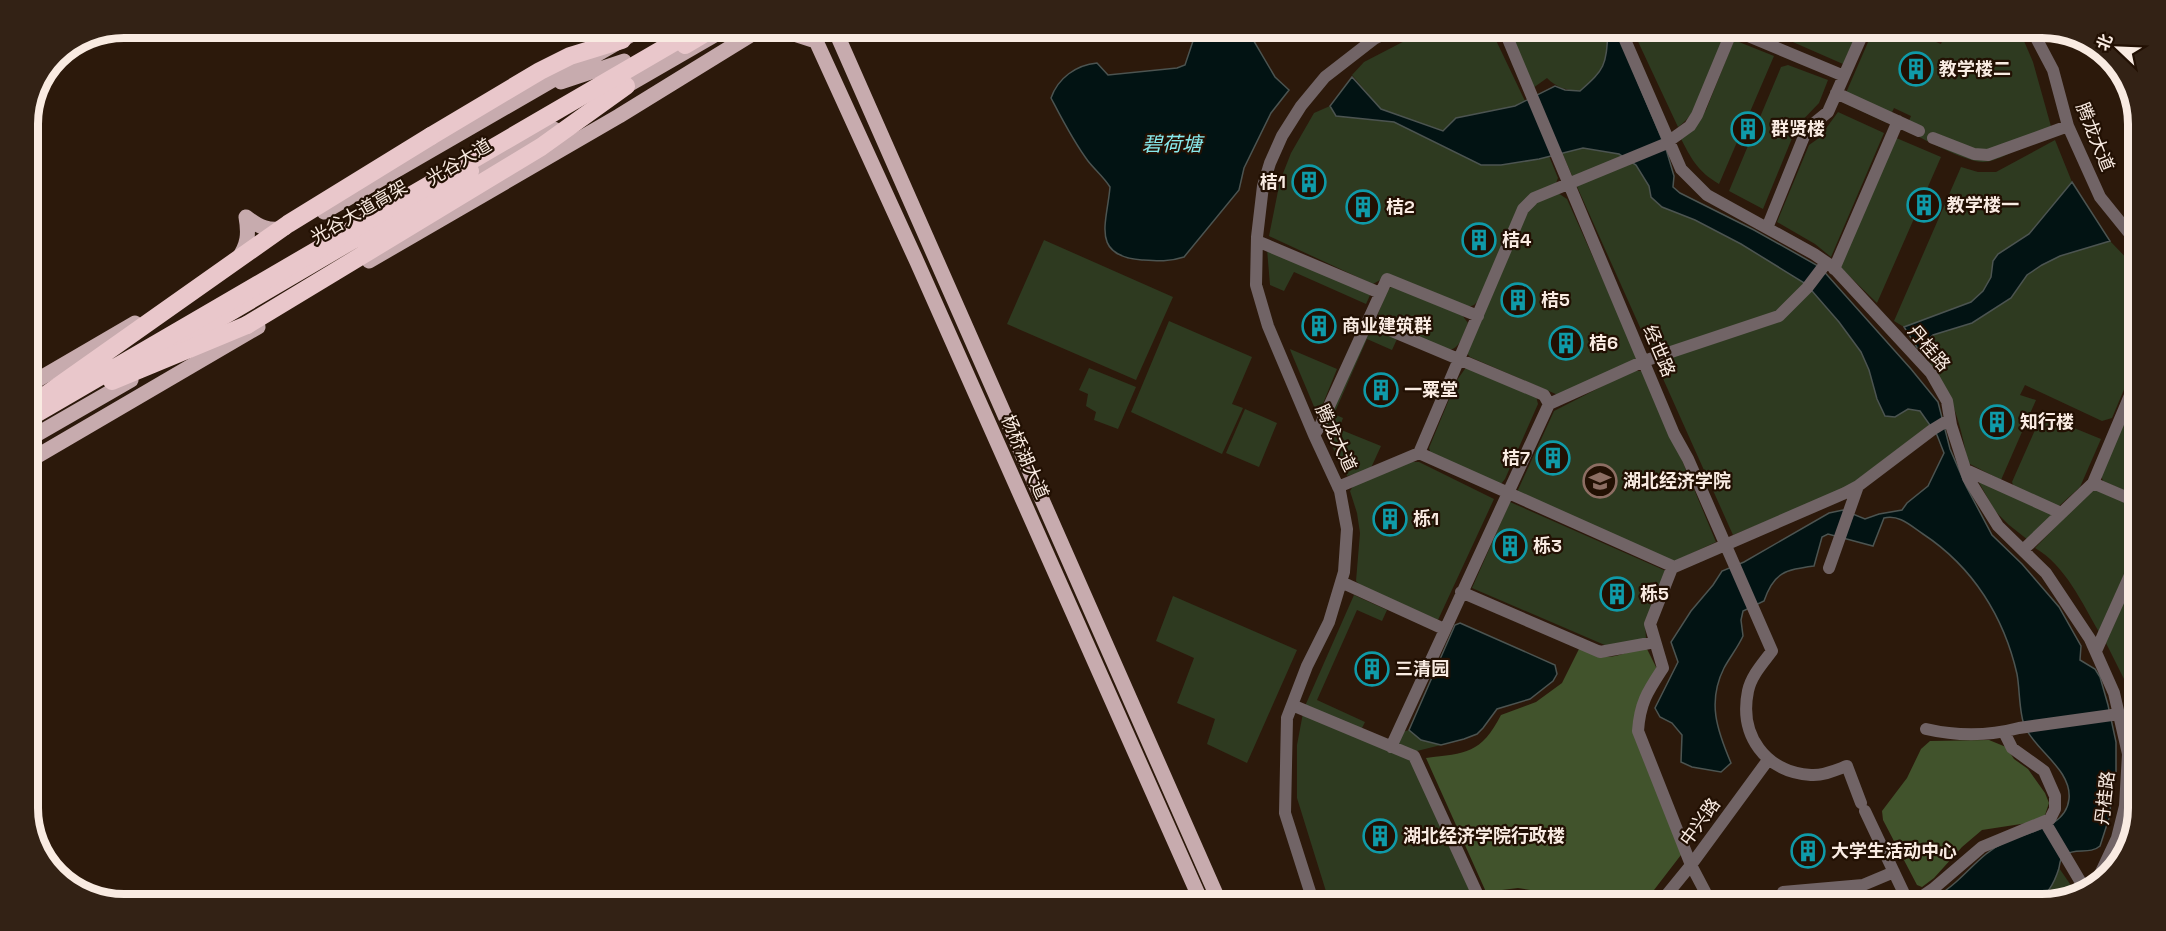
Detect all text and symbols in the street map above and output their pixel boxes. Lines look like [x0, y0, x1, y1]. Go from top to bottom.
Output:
north arrow [2088, 18, 2148, 78]
text: 北 [2092, 31, 2117, 54]
building icon: 教学楼二 [1898, 51, 1934, 87]
place label: 教学楼二 [1939, 57, 2011, 80]
street label: 腾龙大道 [2071, 99, 2120, 174]
building icon: 群贤楼 [1730, 111, 1766, 147]
place label: 群贤楼 [1771, 117, 1825, 140]
water label: 碧荷塘 [1142, 131, 1205, 157]
street label: 光谷大道 [422, 133, 496, 190]
building icon: 桔1 [1291, 164, 1327, 200]
place label: 桔1 [1260, 170, 1286, 193]
street label: 光谷大道高架 [306, 175, 411, 249]
building icon: 教学楼一 [1906, 187, 1942, 223]
building icon: 桔2 [1345, 189, 1381, 225]
place label: 教学楼一 [1947, 193, 2019, 216]
place label: 桔2 [1386, 195, 1415, 218]
building icon: 桔4 [1461, 222, 1497, 258]
place label: 桔4 [1502, 228, 1532, 251]
building icon: 桔5 [1500, 282, 1536, 318]
place label: 桔5 [1541, 288, 1570, 311]
building icon: 商业建筑群 [1301, 308, 1337, 344]
place label: 商业建筑群 [1342, 314, 1432, 337]
street label: 丹桂路 [1903, 320, 1956, 376]
street label: 经世路 [1638, 321, 1681, 380]
building icon: 桔6 [1548, 325, 1584, 361]
place label: 桔6 [1589, 331, 1618, 354]
building icon: 一粟堂 [1363, 372, 1399, 408]
place label: 一粟堂 [1404, 378, 1458, 401]
street label: 腾龙大道 [1311, 400, 1362, 475]
building icon: 知行楼 [1979, 404, 2015, 440]
place label: 知行楼 [2020, 410, 2074, 433]
street label: 杨桥湖大道 [997, 411, 1054, 503]
building icon: 桔7 [1535, 440, 1571, 476]
place label: 桔7 [1502, 446, 1530, 469]
school or university icon: 湖北经济学院 [1582, 463, 1618, 499]
place label: 湖北经济学院 [1623, 469, 1731, 492]
building icon: 栎1 [1372, 501, 1408, 537]
place label: 栎1 [1413, 507, 1439, 530]
building icon: 栎3 [1492, 528, 1528, 564]
place label: 栎3 [1533, 534, 1562, 557]
building icon: 栎5 [1599, 576, 1635, 612]
place label: 栎5 [1640, 582, 1669, 605]
building icon: 三清园 [1354, 651, 1390, 687]
place label: 三清园 [1395, 657, 1449, 680]
street label: 丹桂路 [2090, 770, 2119, 826]
street label: 中兴路 [1674, 793, 1725, 850]
building icon: 湖北经济学院行政楼 [1362, 818, 1398, 854]
place label: 湖北经济学院行政楼 [1403, 824, 1565, 847]
building icon: 大学生活动中心 [1790, 833, 1826, 869]
place label: 大学生活动中心 [1831, 839, 1957, 862]

